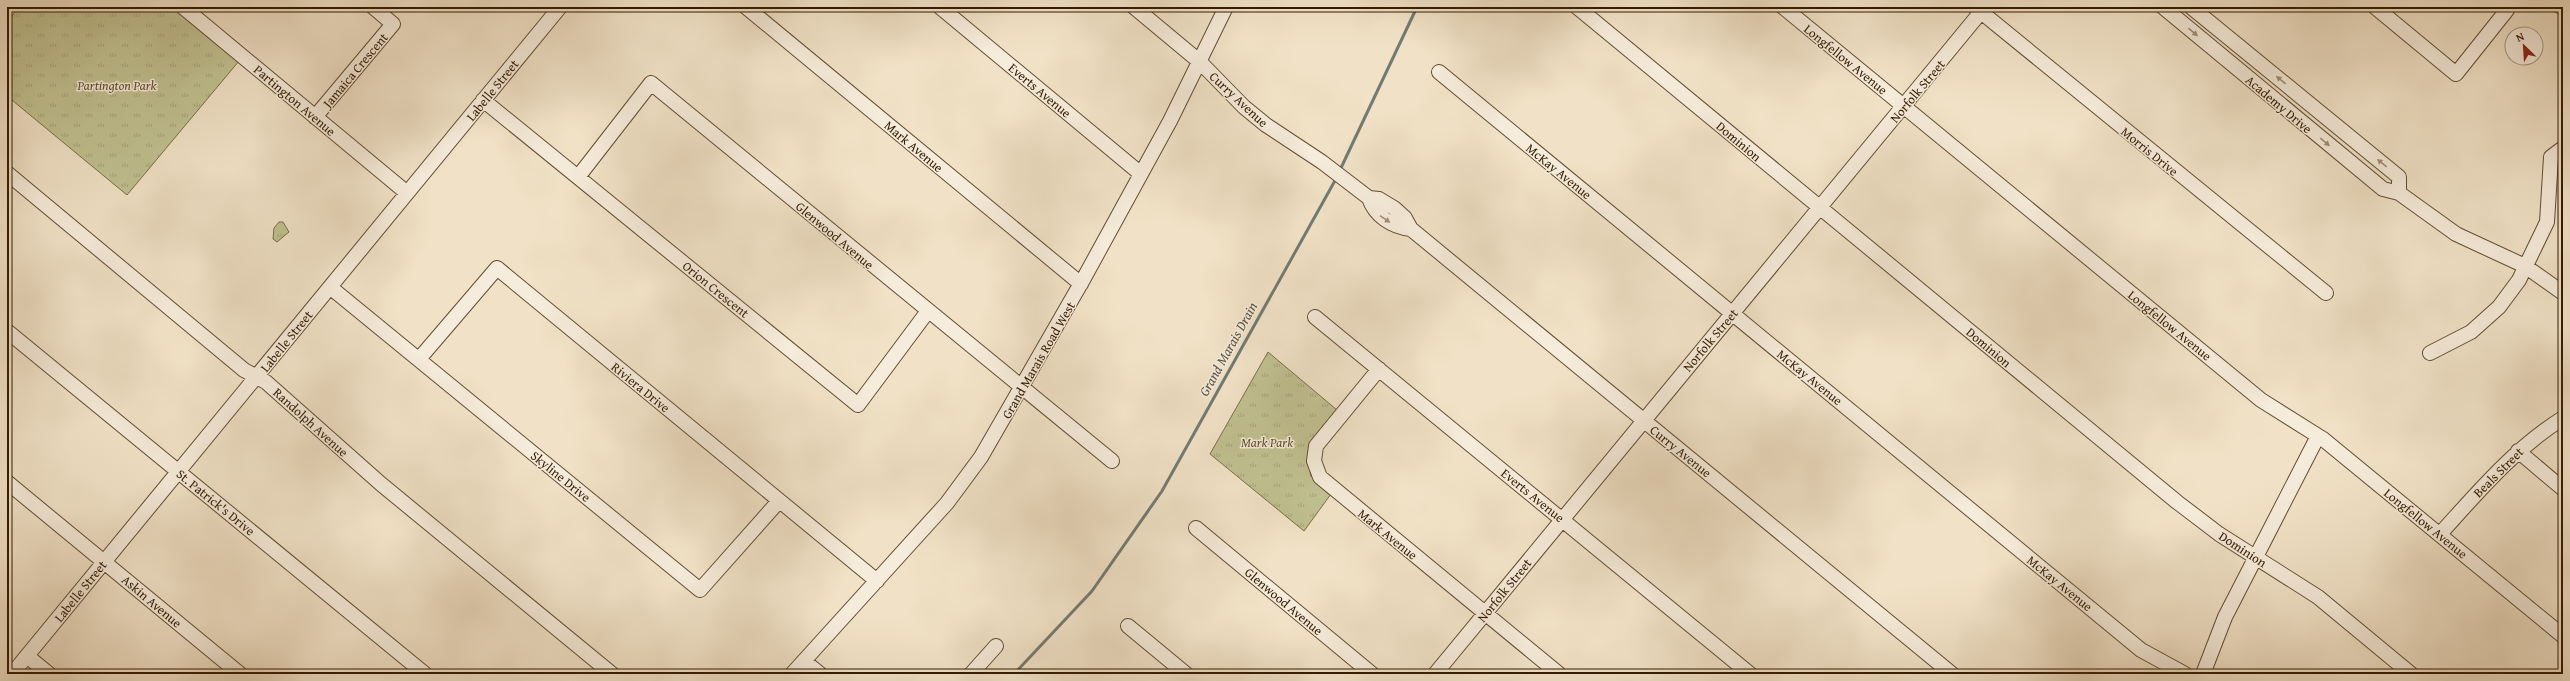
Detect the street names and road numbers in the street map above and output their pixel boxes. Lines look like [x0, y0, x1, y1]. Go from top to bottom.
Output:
street label: Longfellow Avenue [1800, 20, 1892, 99]
street label: Jamaica Crescent [317, 28, 393, 113]
street label: Labelle Street [462, 55, 523, 125]
street label: Norfolk Street [1885, 55, 1950, 127]
street label: Everts Avenue [1004, 58, 1075, 122]
street label: Partington Avenue [250, 60, 340, 140]
street label: Curry Avenue [1205, 67, 1272, 132]
street label: Academy Drive [2241, 71, 2316, 138]
street label: Mark Avenue [880, 116, 947, 177]
street label: Dominion [1712, 117, 1766, 166]
street label: Morris Drive [2117, 122, 2182, 180]
street label: McKay Avenue [1522, 139, 1596, 204]
street label: Glenwood Avenue [792, 197, 878, 274]
street label: Orion Crescent [678, 257, 753, 322]
street label: Longfellow Avenue [2124, 286, 2216, 365]
street label: Grand Marais Road West [997, 298, 1080, 422]
street label: Norfolk Street [1678, 304, 1743, 376]
street label: Labelle Street [256, 306, 317, 376]
street label: Dominion [1962, 323, 2016, 372]
street label: McKay Avenue [1773, 345, 1847, 410]
street label: Riviera Drive [607, 358, 674, 417]
street label: Randolph Avenue [269, 383, 352, 461]
street label: Curry Avenue [1646, 421, 1715, 482]
street label: Beals Street [2469, 443, 2528, 502]
street label: Skyline Drive [527, 446, 595, 506]
street label: Everts Avenue [1497, 464, 1568, 527]
street label: St. Patrick's Drive [172, 465, 259, 540]
street label: Longfellow Avenue [2380, 484, 2472, 563]
street label: Mark Avenue [1354, 504, 1421, 564]
street label: Dominion [2215, 527, 2271, 572]
street label: McKay Avenue [2023, 551, 2097, 616]
street label: Norfolk Street [1473, 554, 1536, 626]
street label: Labelle Street [50, 556, 111, 626]
street label: Glenwood Avenue [1241, 563, 1327, 640]
street label: Askin Avenue [117, 571, 186, 632]

